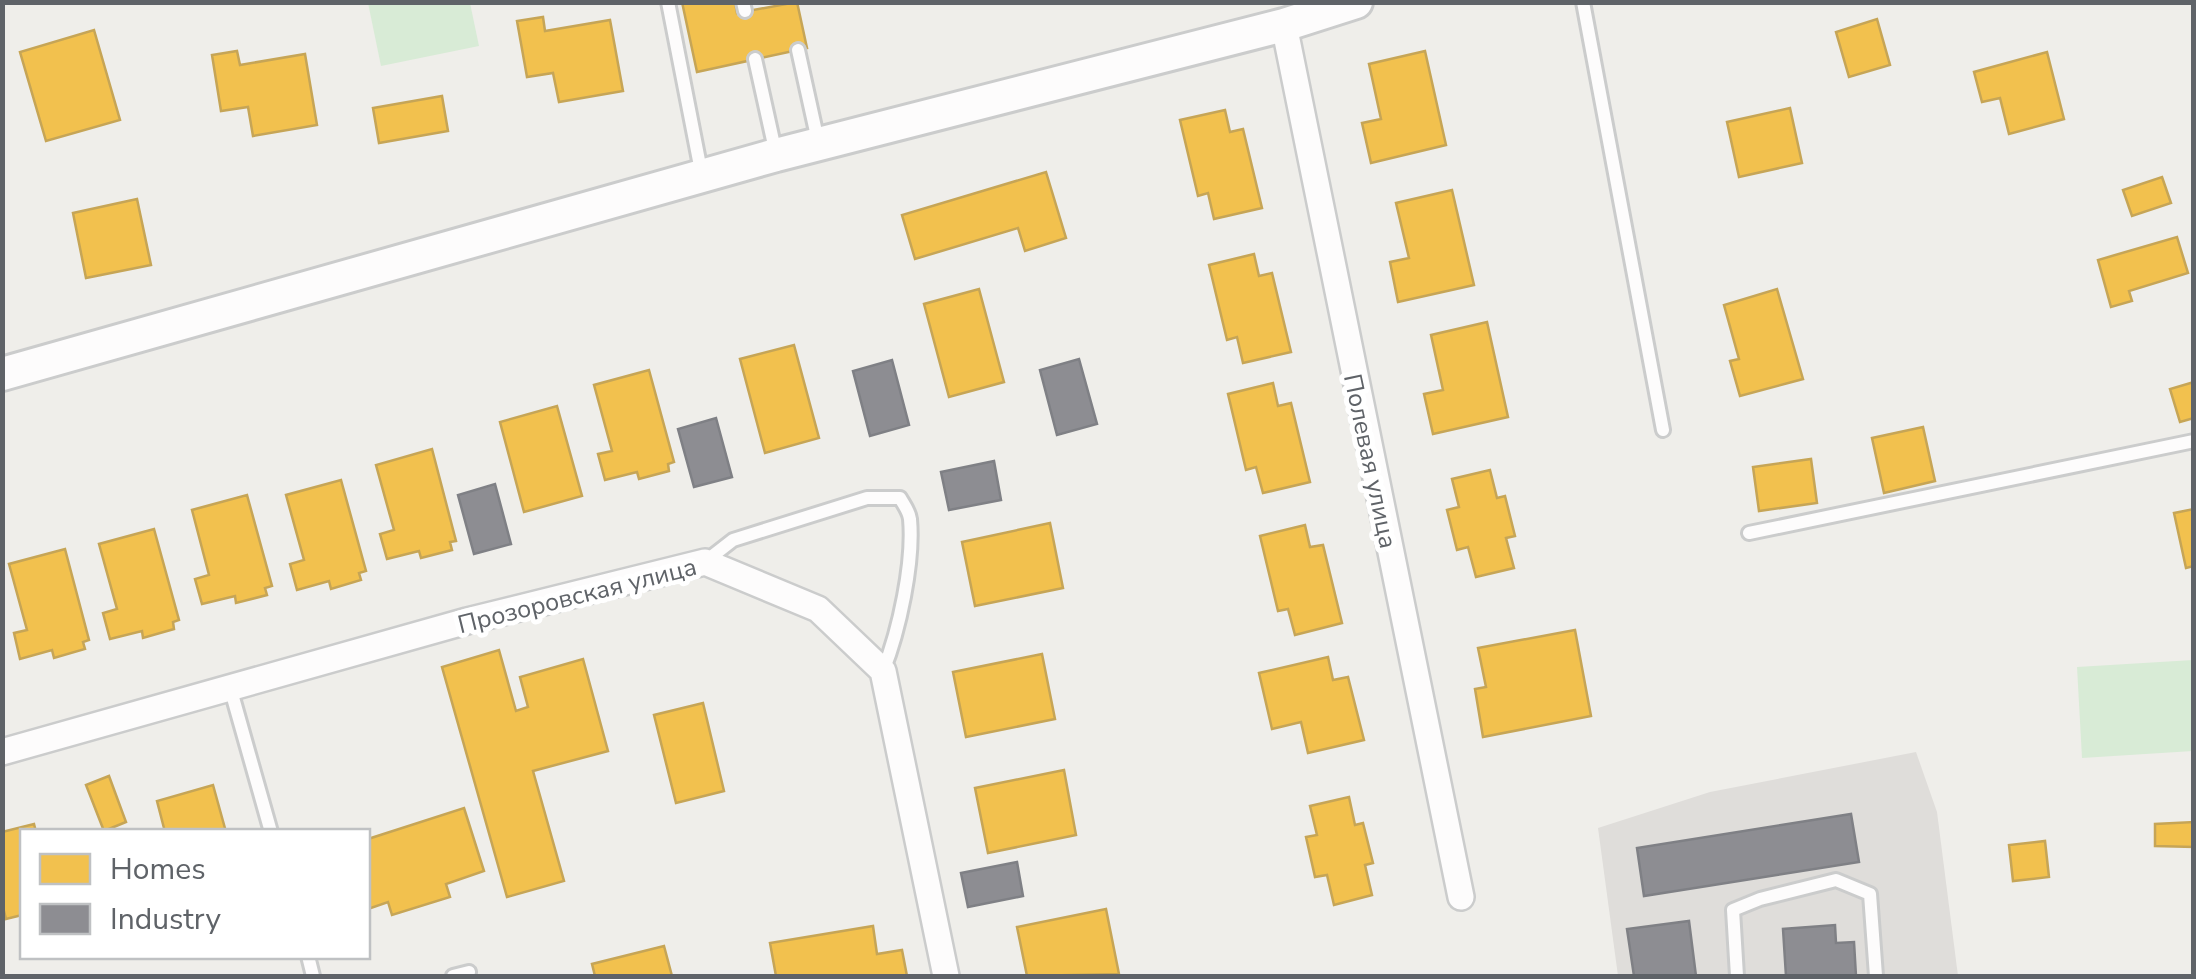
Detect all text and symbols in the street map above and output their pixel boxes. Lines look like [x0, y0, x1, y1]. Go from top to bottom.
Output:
street label: Полевая улица [1335, 371, 1405, 552]
street label: Прозоровская улица [454, 550, 700, 642]
legend [20, 829, 370, 959]
text: Homes [110, 849, 206, 890]
text: Industry [110, 899, 221, 940]

